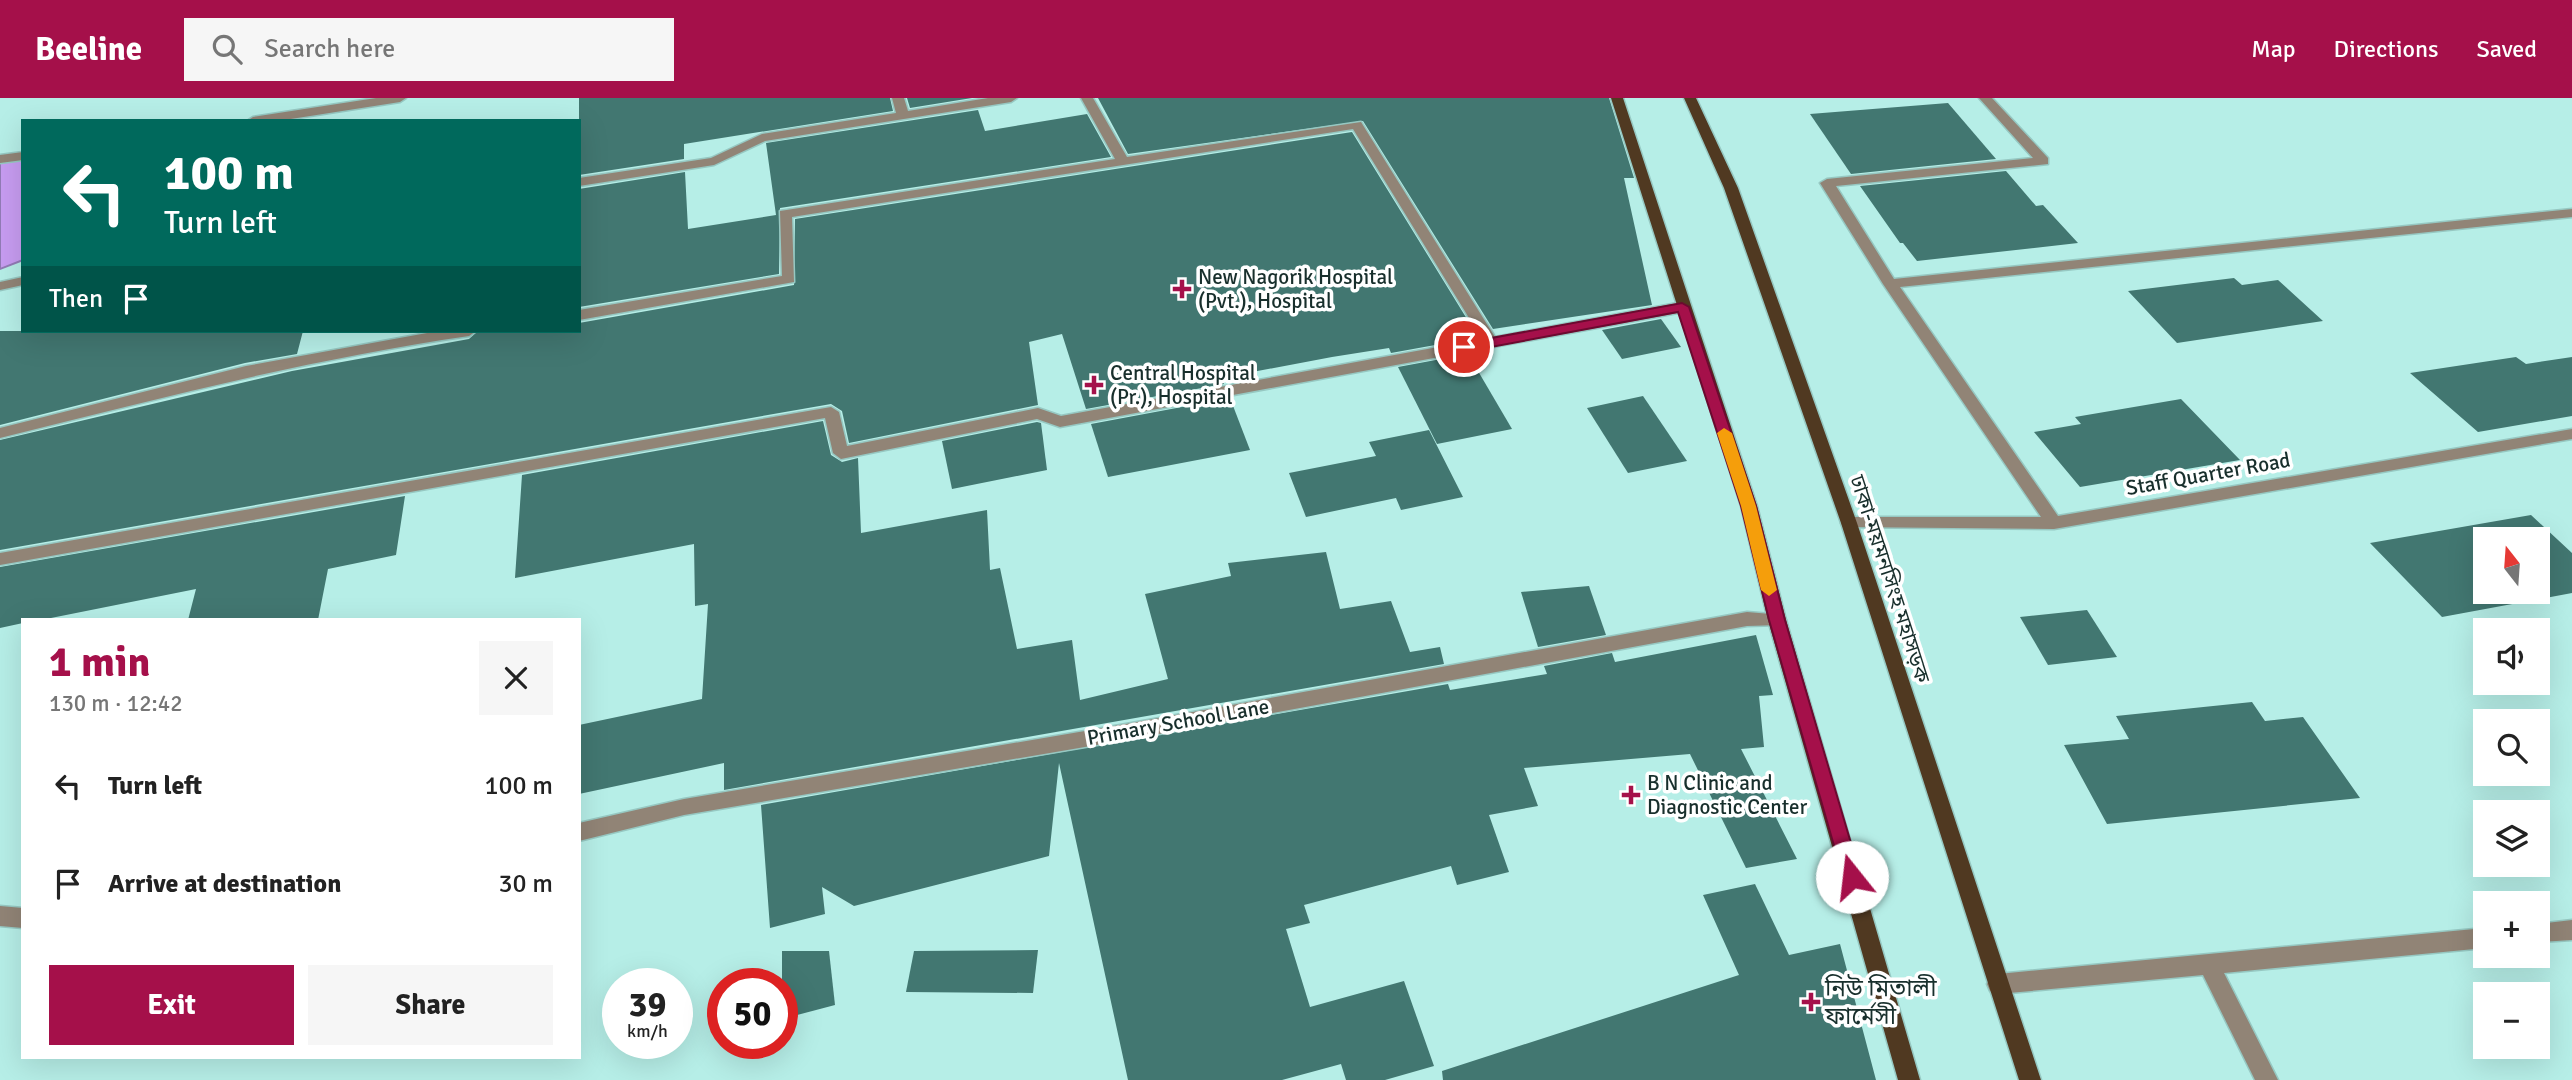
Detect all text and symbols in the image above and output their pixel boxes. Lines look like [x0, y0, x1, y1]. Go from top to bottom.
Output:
search box [184, 18, 674, 81]
text: Beeline [35, 29, 142, 70]
icon: search [208, 30, 246, 68]
text: Search here [264, 33, 395, 65]
text: Map [2251, 34, 2296, 64]
text: Directions [2334, 34, 2439, 64]
text: Saved [2477, 34, 2537, 64]
text: 100 m [164, 143, 294, 203]
icon: left [49, 147, 140, 238]
text: Turn left [164, 203, 277, 242]
place label: New Nagorik Hospital (Pvt.), Hospital [1198, 264, 1393, 314]
marker: New Nagorik Hospital (Pvt.), Hospital [1172, 279, 1192, 299]
icon: arrive [117, 280, 155, 318]
text: Then [49, 283, 103, 315]
pin [1434, 317, 1494, 377]
icon: arrive [1445, 328, 1483, 366]
place label: Central Hospital (Pr.), Hospital [1110, 360, 1256, 410]
marker: Central Hospital (Pr.), Hospital [1084, 375, 1104, 395]
street label: Staff Quarter Road [2124, 447, 2292, 501]
street label: ঢাকা-ময়মনসিংহ মহাসড়ক [1844, 471, 1936, 687]
north arrow [2473, 527, 2550, 604]
map controls [2473, 527, 2550, 1059]
button: sound [2473, 618, 2550, 695]
text: 1 min [49, 637, 150, 688]
button: close [479, 641, 553, 715]
text: 130 m · 12:42 [49, 689, 183, 718]
street label: Primary School Lane [1085, 693, 1271, 751]
button: search [2473, 709, 2550, 786]
icon: left [49, 767, 87, 805]
text: Turn left [108, 770, 202, 802]
text: 100 m [484, 770, 553, 802]
place label: B N Clinic and Diagnostic Center [1647, 770, 1807, 820]
marker: B N Clinic and Diagnostic Center [1621, 785, 1641, 805]
button: layers [2473, 800, 2550, 877]
position arrow [1815, 840, 1889, 914]
icon: arrive [49, 865, 87, 903]
text: Arrive at destination [108, 868, 341, 900]
text: 30 m [498, 868, 553, 900]
button: + [2473, 891, 2550, 968]
button: Exit [49, 965, 294, 1045]
button: Share [308, 965, 553, 1045]
speed limit sign: 50 [707, 968, 798, 1059]
place label: নিউ মিতালী ফার্মেসী [1824, 973, 1937, 1031]
button: − [2473, 982, 2550, 1059]
text: 39 [629, 983, 666, 1026]
marker: নিউ মিতালী ফার্মেসী [1803, 994, 1819, 1010]
text: km/h [627, 1020, 668, 1042]

